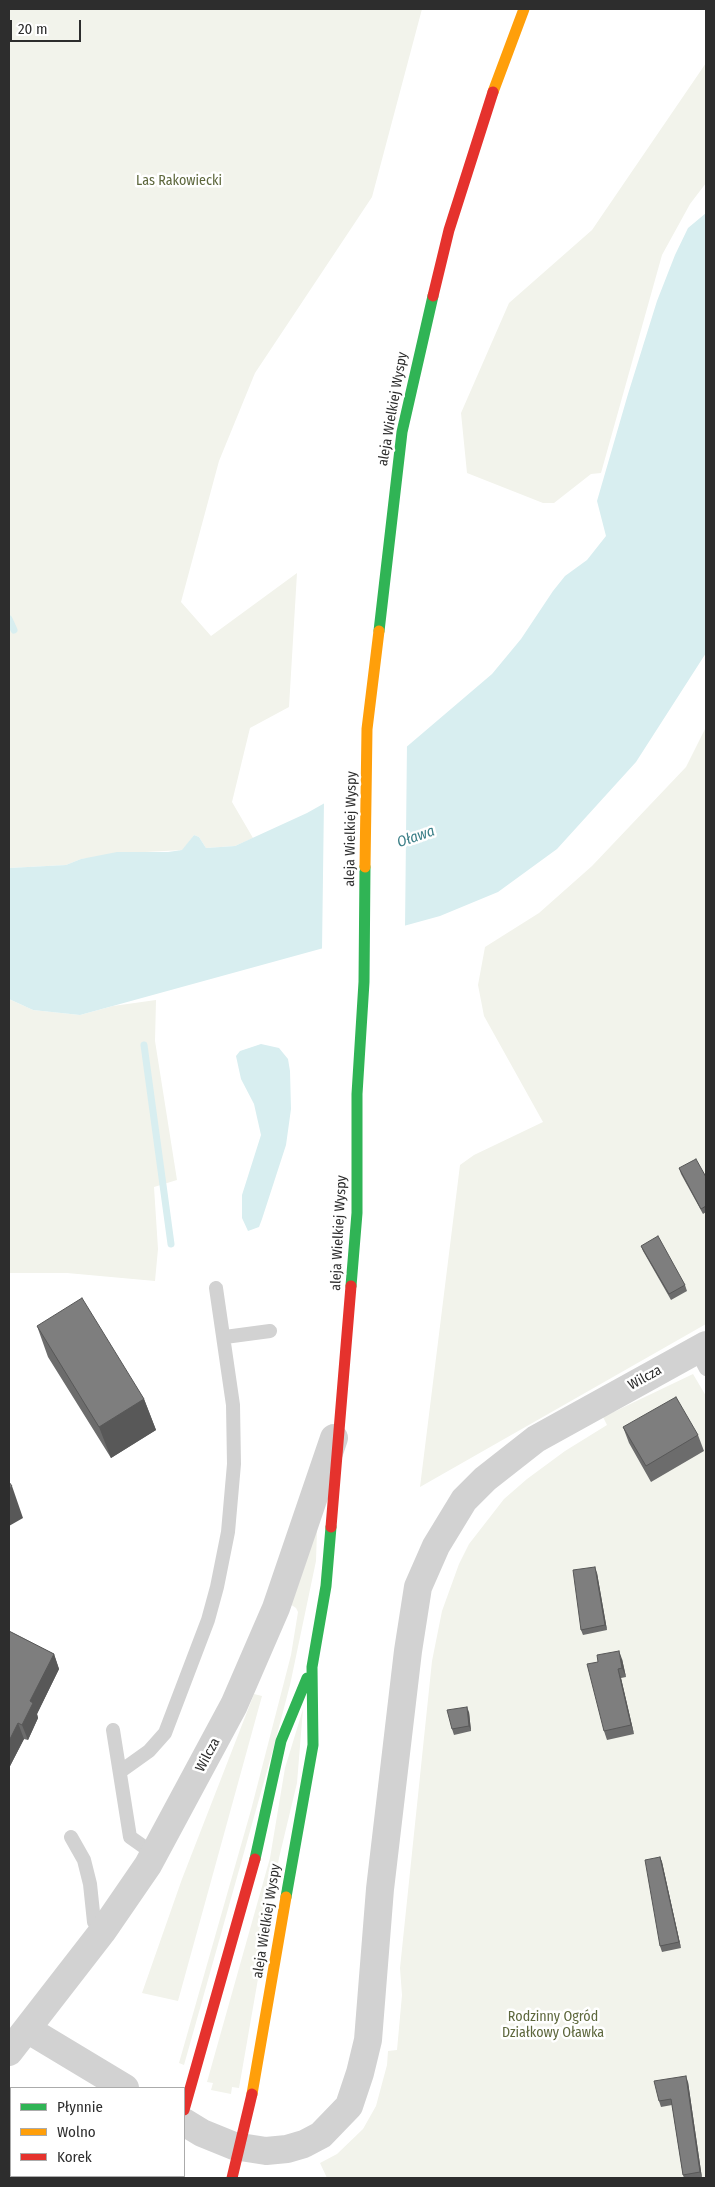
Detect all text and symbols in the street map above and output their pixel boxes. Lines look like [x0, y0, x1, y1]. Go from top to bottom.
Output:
scale bar [12, 10, 84, 42]
text: 20 m [18, 20, 48, 38]
park label: Las Rakowiecki [136, 173, 222, 189]
street label: aleja Wielkiej Wyspy [375, 351, 411, 467]
street label: aleja Wielkiej Wyspy [342, 771, 360, 887]
water label: Oława [395, 822, 437, 852]
street label: aleja Wielkiej Wyspy [328, 1175, 350, 1291]
street label: Wilcza [625, 1362, 665, 1394]
street label: Wilcza [192, 1735, 224, 1775]
street label: aleja Wielkiej Wyspy [250, 1863, 284, 1979]
park label: Rodzinny Ogród Działkowy Oławka [502, 2009, 604, 2041]
legend [10, 2087, 185, 2177]
text: Płynnie [57, 2098, 103, 2116]
text: Wolno [57, 2123, 96, 2141]
text: Korek [57, 2148, 92, 2166]

